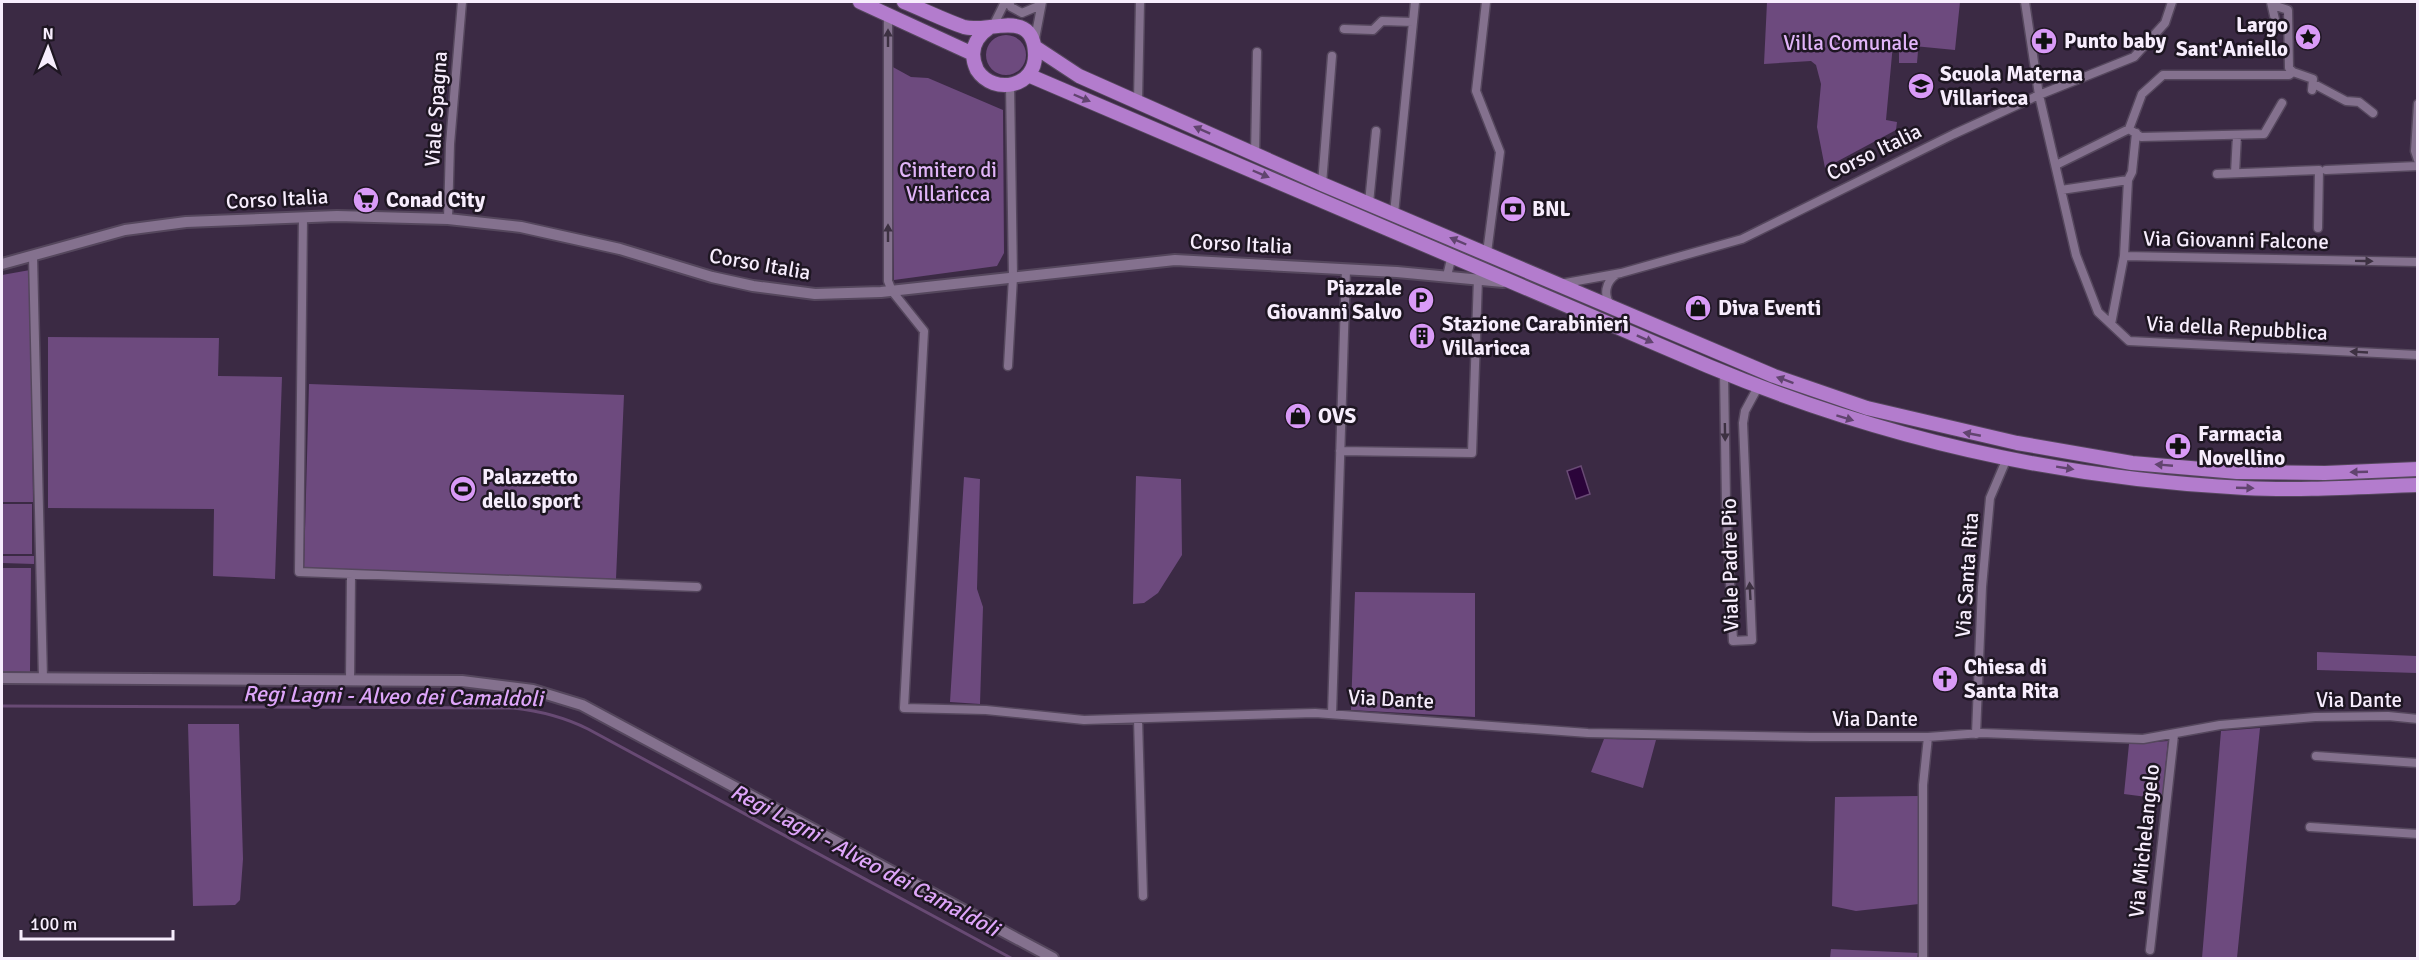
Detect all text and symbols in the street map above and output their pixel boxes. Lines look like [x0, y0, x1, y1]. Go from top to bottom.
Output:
place label: Largo Sant'Aniello [2176, 12, 2288, 62]
north arrow [18, 18, 78, 78]
place icon: Largo Sant'Aniello [2293, 22, 2323, 52]
text: N [43, 24, 54, 44]
pharmacy icon: Punto baby [2029, 26, 2059, 56]
place label: Punto baby [2064, 28, 2167, 54]
one-way arrow [883, 29, 893, 48]
park label: Villa Comunale [1783, 30, 1919, 56]
street label: Viale Spagna [419, 50, 453, 168]
place label: Scuola Materna Villaricca [1940, 61, 2083, 111]
school or university icon: Scuola Materna Villaricca [1906, 71, 1936, 101]
one-way arrow [1073, 93, 1091, 103]
street label: Corso Italia [1822, 118, 1926, 186]
one-way arrow [1193, 125, 1211, 135]
park label: Cimitero di Villaricca [899, 157, 997, 207]
one-way arrow [1253, 169, 1271, 179]
street label: Corso Italia [225, 183, 329, 215]
supermarket icon: Conad City [351, 185, 381, 215]
place label: Conad City [386, 187, 486, 213]
bank icon: BNL [1498, 194, 1528, 224]
place label: BNL [1532, 196, 1571, 222]
one-way arrow [883, 224, 893, 243]
street label: Via Giovanni Falcone [2143, 225, 2329, 255]
street label: Corso Italia [1189, 228, 1293, 260]
one-way arrow [1449, 236, 1467, 246]
street label: Corso Italia [707, 242, 813, 286]
one-way arrow [2355, 256, 2374, 266]
place label: Piazzale Giovanni Salvo [1267, 275, 1402, 325]
parking icon: Piazzale Giovanni Salvo [1406, 285, 1436, 315]
shop icon: Diva Eventi [1683, 293, 1713, 323]
place label: Diva Eventi [1718, 295, 1821, 321]
street label: Via della Repubblica [2145, 310, 2329, 346]
place label: Stazione Carabinieri Villaricca [1442, 311, 1629, 361]
building icon: Stazione Carabinieri Villaricca [1407, 321, 1437, 351]
one-way arrow [1636, 334, 1653, 343]
one-way arrow [2350, 347, 2369, 356]
one-way arrow [1776, 375, 1794, 385]
shop icon: OVS [1283, 401, 1313, 431]
place label: OVS [1318, 403, 1357, 429]
one-way arrow [1836, 414, 1854, 423]
place label: Farmacia Novellino [2198, 421, 2285, 471]
one-way arrow [1720, 422, 1730, 441]
one-way arrow [1962, 429, 1981, 438]
pharmacy icon: Farmacia Novellino [2163, 431, 2193, 461]
one-way arrow [2155, 461, 2174, 470]
place label: Palazzetto dello sport [482, 464, 581, 514]
one-way arrow [2055, 464, 2074, 473]
one-way arrow [2350, 467, 2369, 476]
sports icon: Palazzetto dello sport [448, 474, 478, 504]
one-way arrow [2236, 483, 2255, 492]
street label: Viale Padre Pio [1716, 498, 1744, 632]
street label: Via Santa Rita [1950, 511, 1984, 639]
one-way arrow [1746, 582, 1755, 601]
place label: Chiesa di Santa Rita [1964, 654, 2059, 704]
church icon: Chiesa di Santa Rita [1930, 664, 1960, 694]
water label: Regi Lagni - Alveo dei Camaldoli [243, 680, 545, 712]
street label: Via Dante [1347, 684, 1435, 714]
street label: Via Dante [2316, 687, 2402, 713]
street label: Via Dante [1832, 706, 1918, 732]
street label: Via Michelangelo [2123, 763, 2165, 919]
water label: Regi Lagni - Alveo dei Camaldoli [726, 778, 1006, 943]
scale bar [21, 903, 172, 941]
text: 100 m [30, 913, 77, 935]

